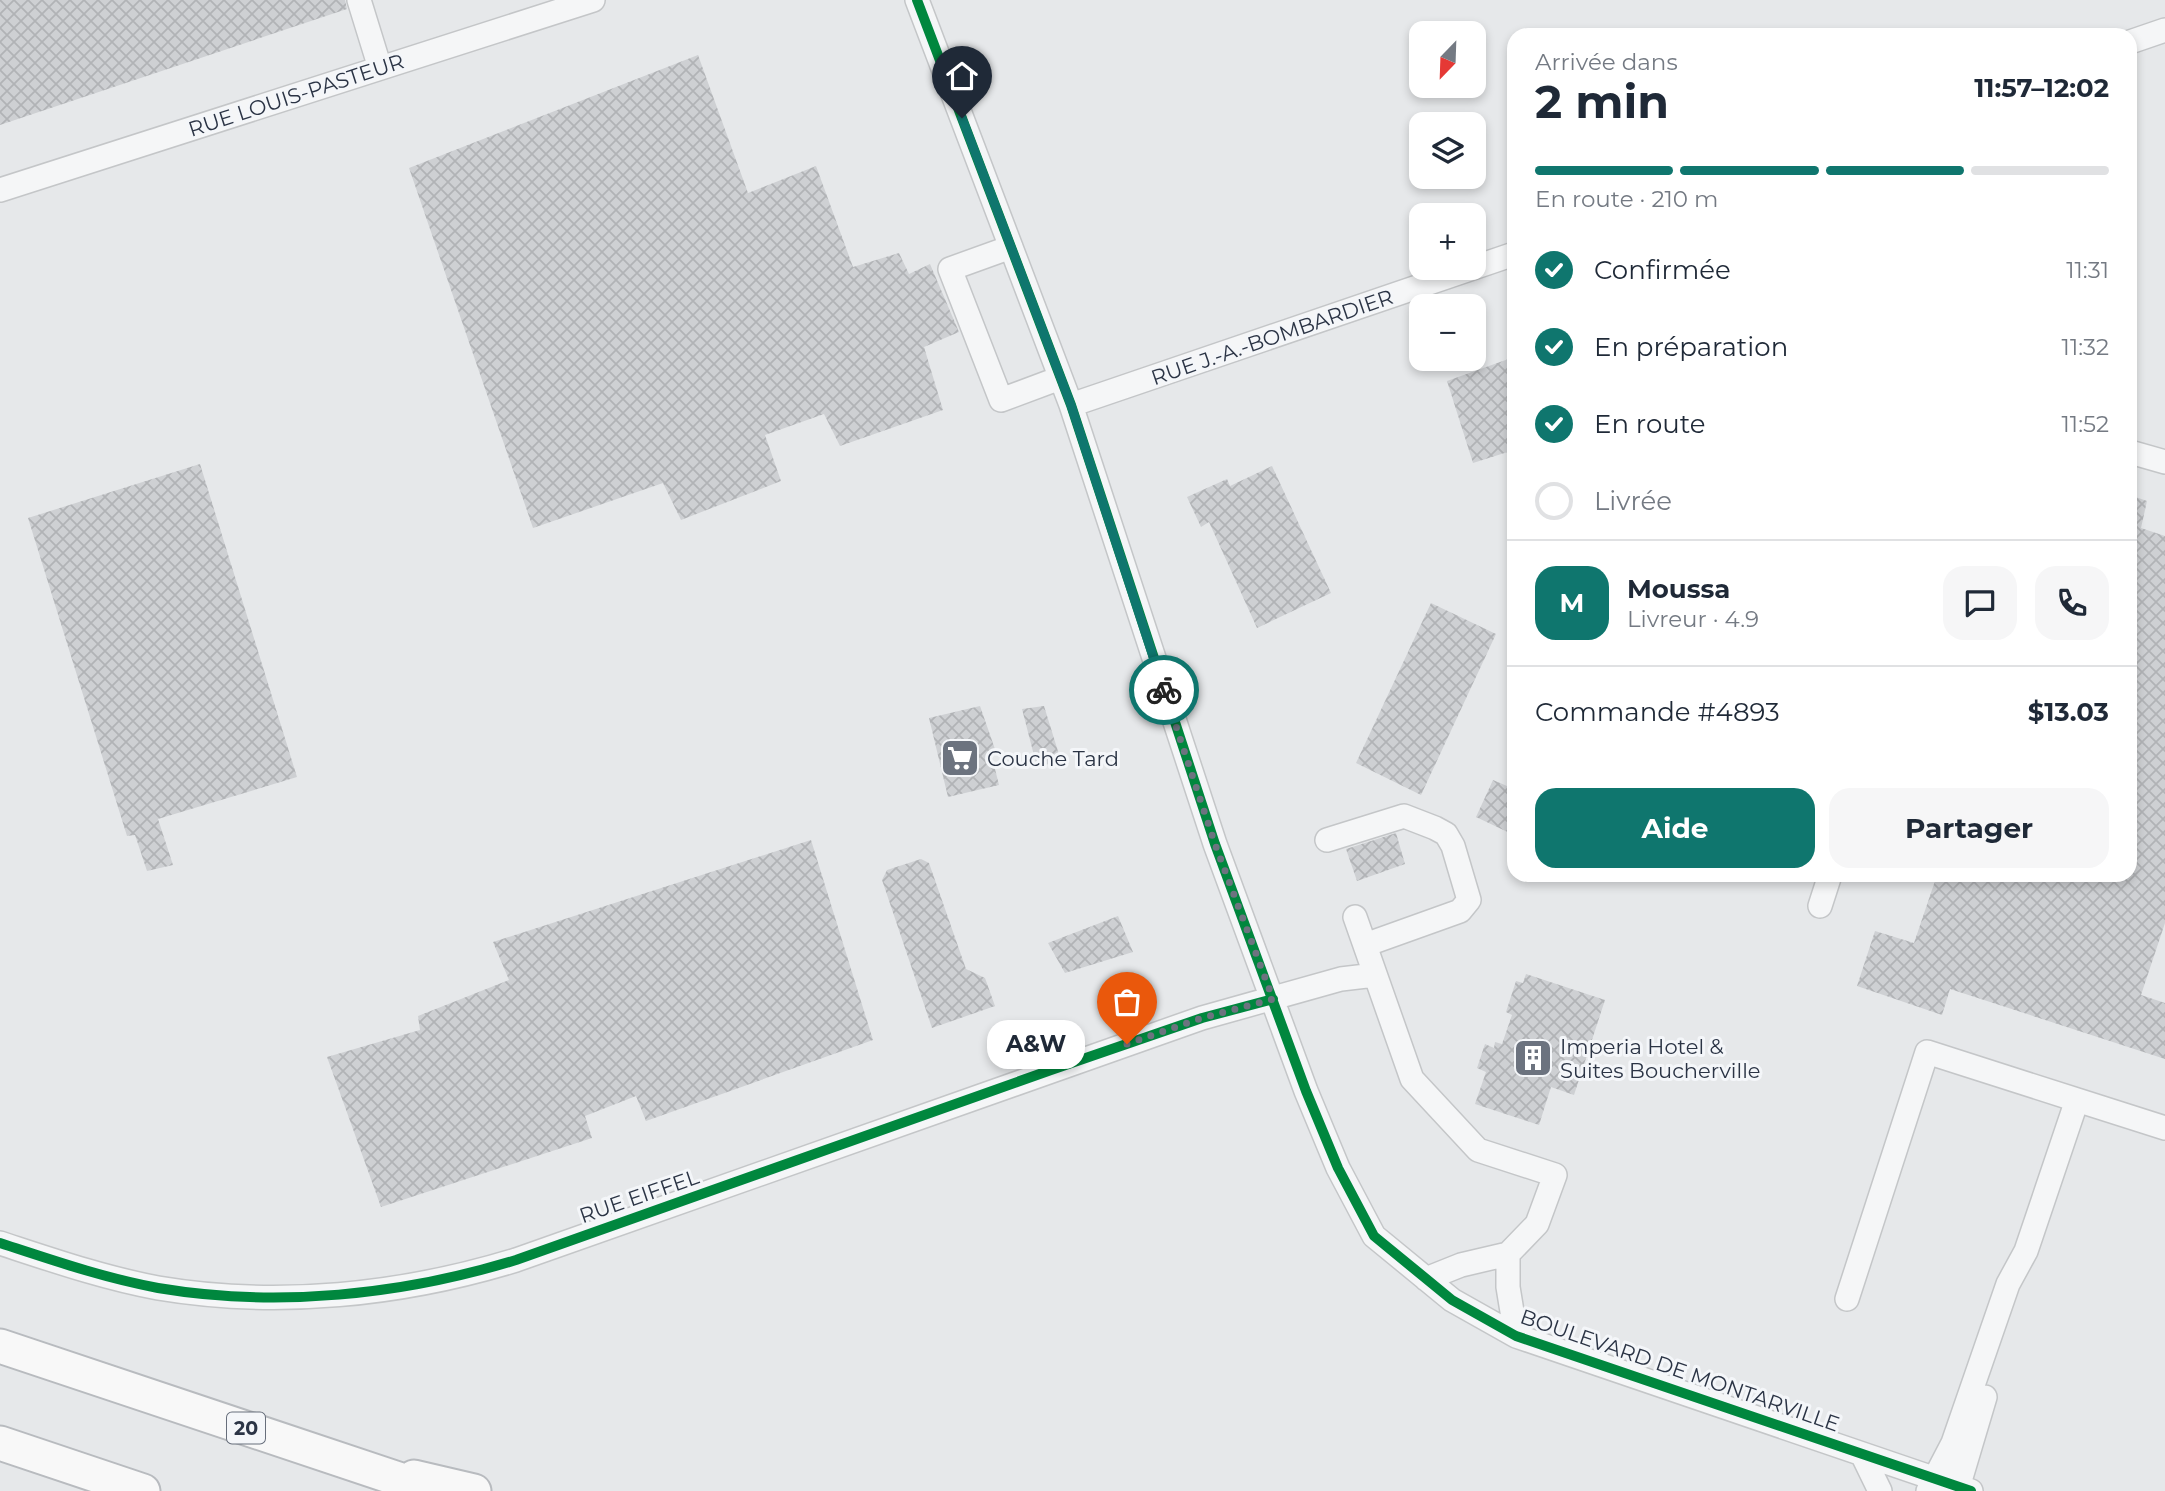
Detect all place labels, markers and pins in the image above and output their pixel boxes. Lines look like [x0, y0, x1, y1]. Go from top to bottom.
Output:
pin [932, 46, 992, 118]
supermarket icon: Couche Tard [939, 737, 981, 779]
place label: Couche Tard [987, 746, 1119, 771]
pin [1097, 972, 1157, 1044]
callout: A&W [987, 1020, 1085, 1068]
place label: Imperia Hotel & Suites Boucherville [1560, 1034, 1760, 1083]
building icon: Imperia Hotel & Suites Boucherville [1512, 1037, 1554, 1079]

